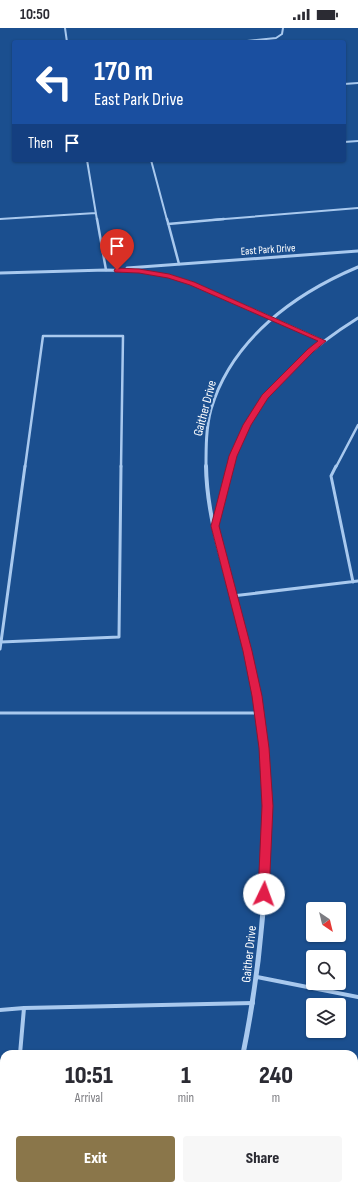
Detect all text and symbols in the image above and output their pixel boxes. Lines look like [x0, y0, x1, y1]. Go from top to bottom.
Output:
text: 10:50 [20, 5, 50, 24]
text: 170 m [94, 55, 153, 88]
icon: left [28, 56, 80, 108]
text: East Park Drive [94, 89, 184, 110]
icon: arrive [61, 132, 83, 154]
text: Then [28, 134, 53, 153]
pin [100, 229, 134, 270]
icon: arrive [106, 235, 128, 257]
street label: East Park Drive [240, 241, 296, 258]
street label: Gaither Drive [190, 379, 220, 438]
position arrow [243, 873, 285, 915]
north arrow [306, 902, 346, 942]
map controls [306, 902, 346, 1038]
street label: Gaither Drive [238, 925, 260, 983]
button: search [306, 950, 346, 990]
button: layers [306, 998, 346, 1038]
text: 10:51 [65, 1061, 113, 1090]
text: 1 [181, 1061, 191, 1090]
text: 240 [259, 1061, 293, 1090]
text: Arrival [75, 1090, 103, 1106]
text: min [178, 1090, 194, 1106]
text: m [272, 1090, 280, 1106]
button: Exit [16, 1136, 175, 1182]
button: Share [183, 1136, 342, 1182]

